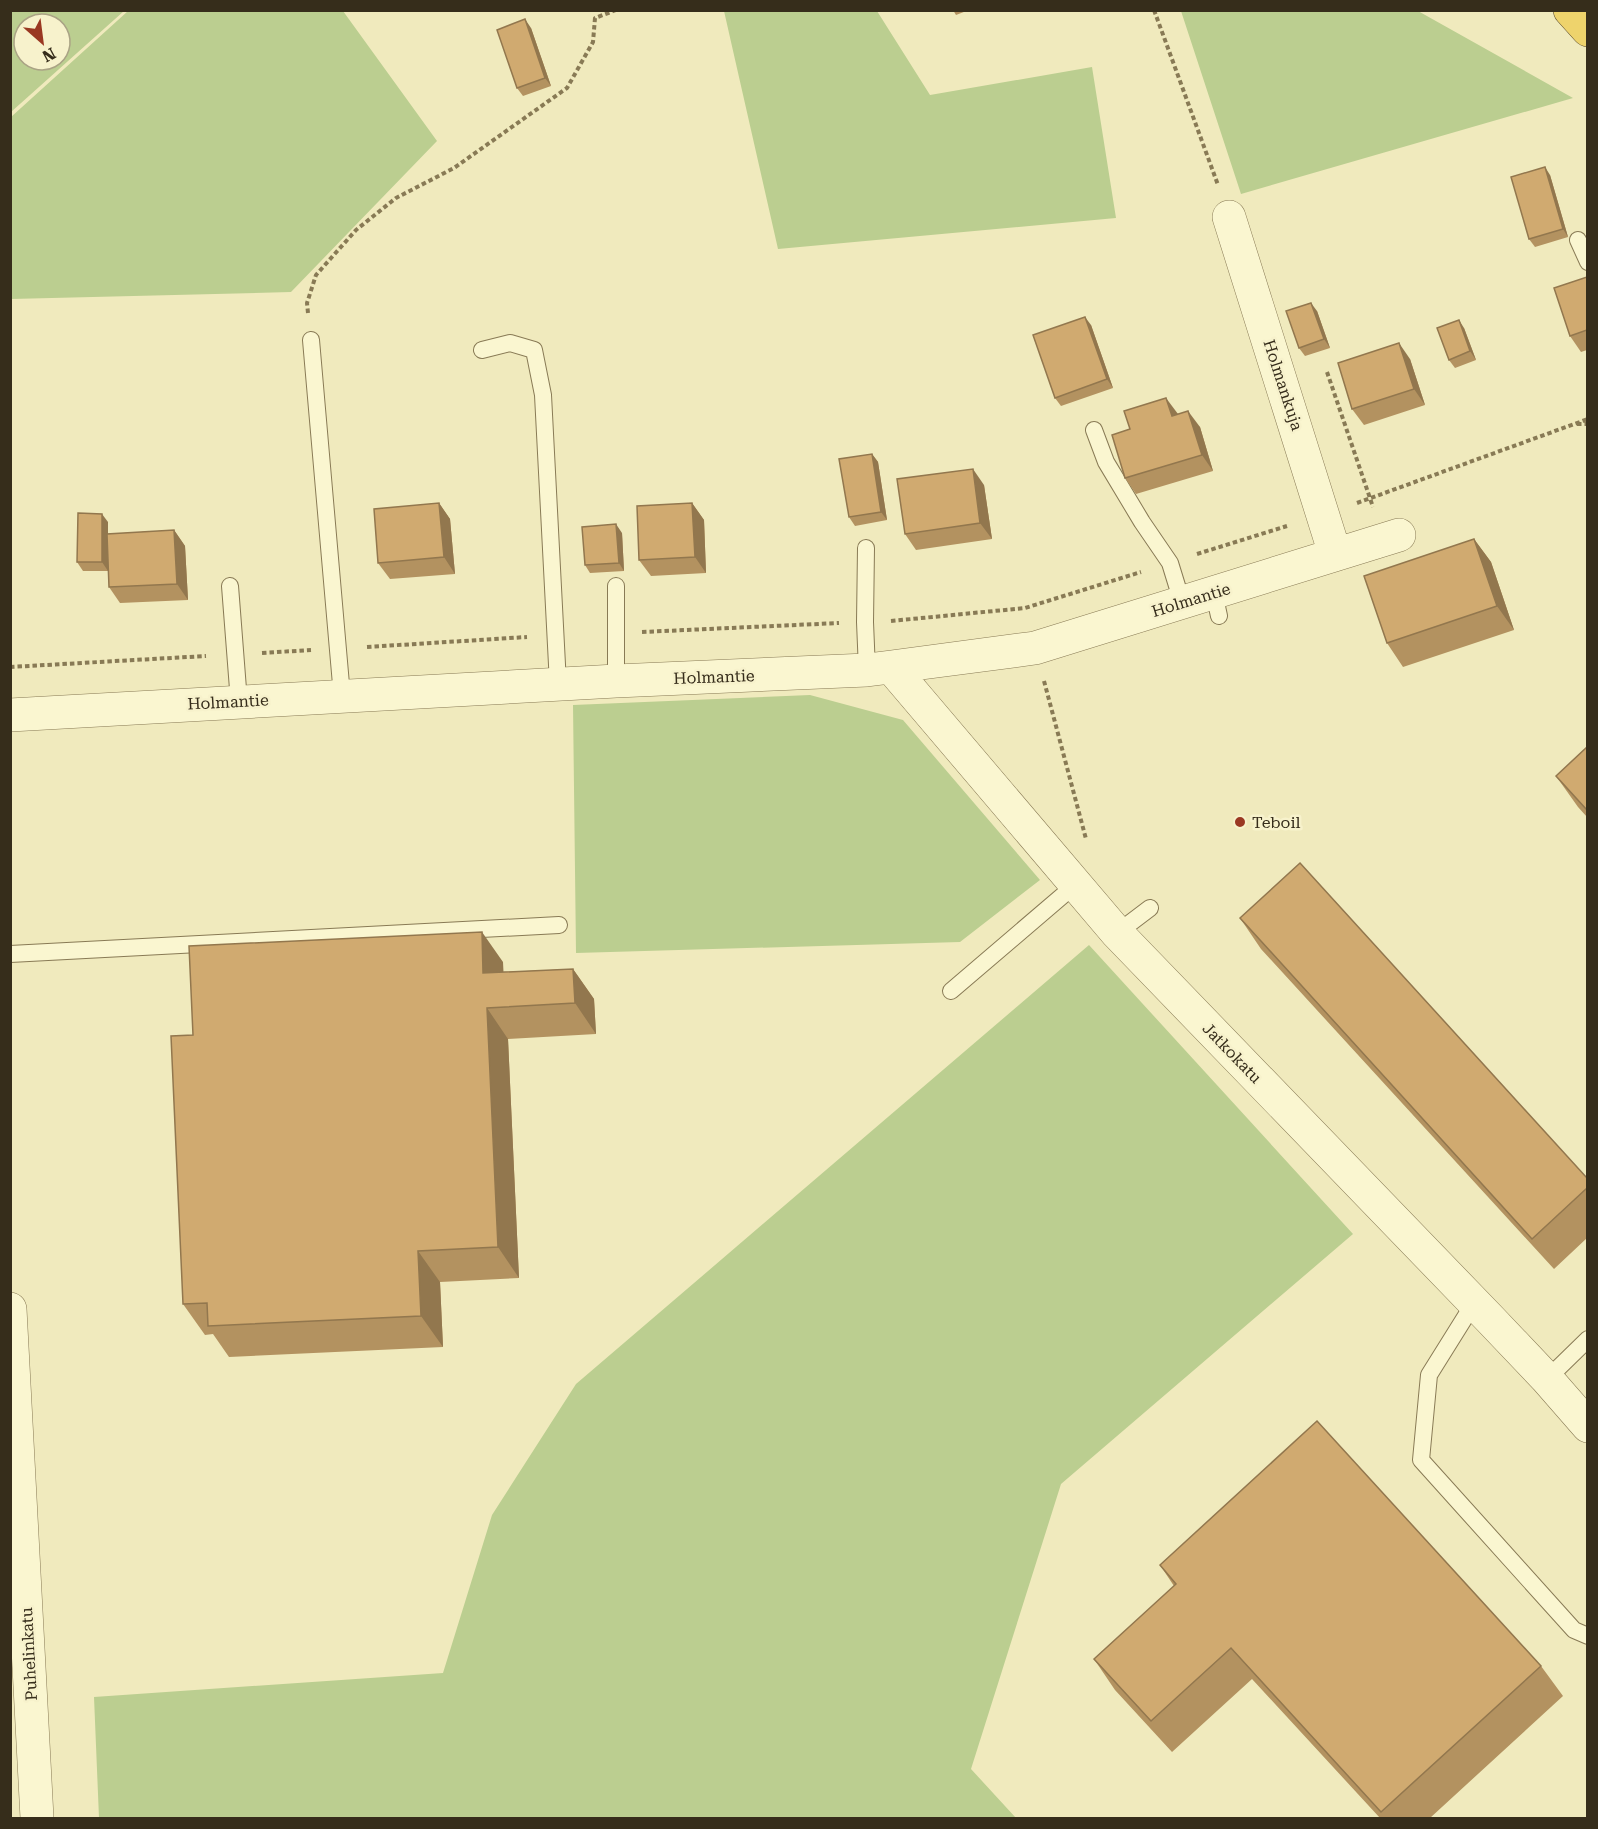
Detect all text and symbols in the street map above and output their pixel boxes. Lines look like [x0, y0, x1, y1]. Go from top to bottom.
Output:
north arrow [12, 12, 72, 72]
text: N [39, 44, 59, 66]
street label: Holmankuja [1259, 337, 1307, 433]
street label: Holmantie [1149, 579, 1233, 621]
street label: Holmantie [673, 666, 755, 688]
street label: Holmantie [187, 690, 269, 714]
place label: Teboil [1252, 813, 1301, 832]
marker: Teboil [1233, 815, 1247, 829]
street label: Jatkokatu [1199, 1019, 1265, 1087]
street label: Puhelinkatu [17, 1607, 41, 1701]

